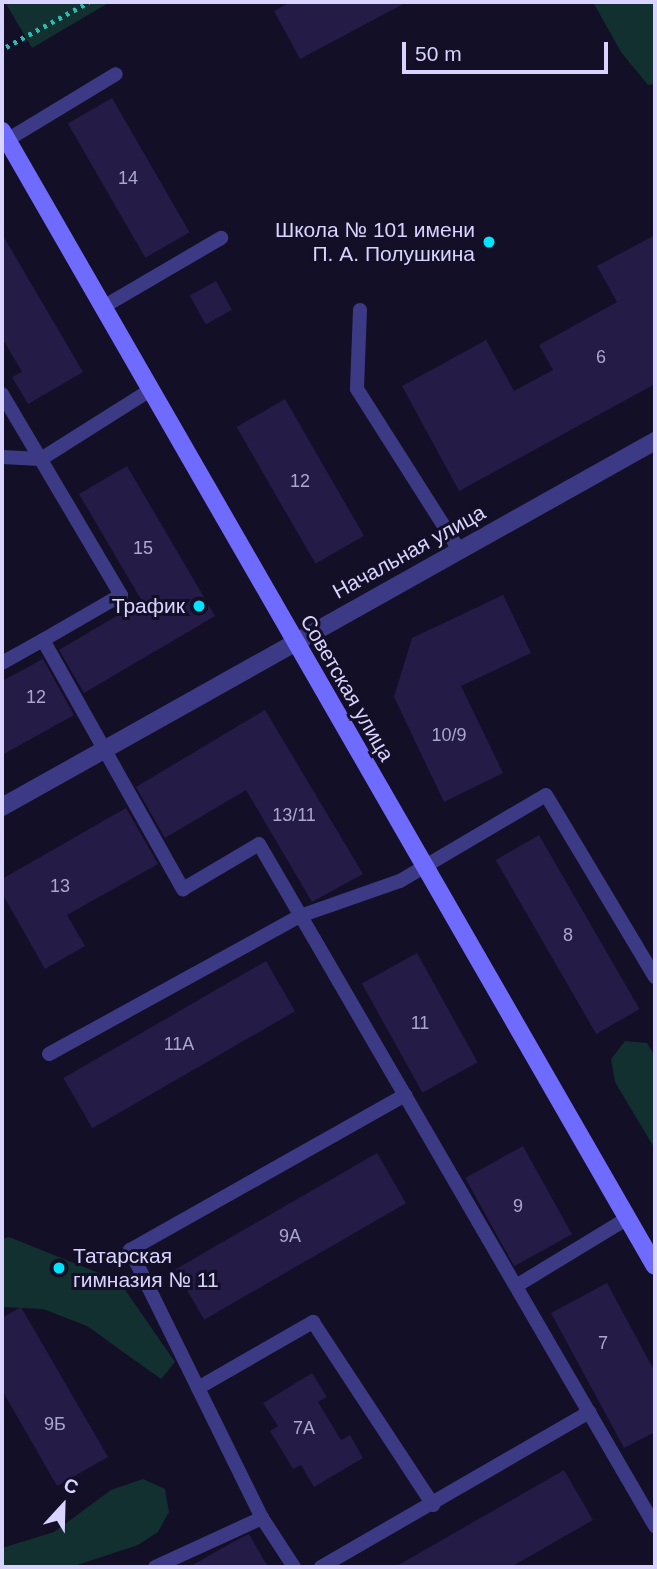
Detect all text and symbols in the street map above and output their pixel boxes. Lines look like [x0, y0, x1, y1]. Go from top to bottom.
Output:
scale bar [405, 28, 612, 72]
text: 50 m [415, 42, 462, 65]
house number: 14 [118, 167, 138, 189]
place label: Школа № 101 имени П. А. Полушкина [275, 217, 475, 267]
marker: Школа № 101 имени П. А. Полушкина [481, 234, 497, 250]
house number: 6 [596, 346, 606, 368]
house number: 12 [290, 470, 310, 492]
street label: Начальная улица [328, 500, 490, 604]
house number: 15 [133, 537, 153, 559]
place label: Трафик [112, 593, 185, 619]
marker: Трафик [191, 598, 207, 614]
street label: Советская улица [295, 610, 399, 766]
house number: 12 [26, 686, 46, 708]
house number: 10/9 [431, 724, 467, 746]
house number: 13/11 [272, 804, 316, 826]
house number: 13 [50, 875, 70, 897]
house number: 8 [563, 924, 573, 946]
house number: 11 [411, 1012, 429, 1034]
house number: 11А [164, 1033, 194, 1055]
house number: 9 [513, 1195, 523, 1217]
house number: 9А [279, 1225, 301, 1247]
place label: Татарская гимназия № 11 [73, 1243, 219, 1293]
marker: Татарская гимназия № 11 [51, 1260, 67, 1276]
house number: 7 [598, 1332, 608, 1354]
house number: 9Б [44, 1413, 66, 1435]
house number: 7А [293, 1417, 315, 1439]
north arrow [28, 1471, 98, 1541]
text: С [61, 1474, 81, 1498]

